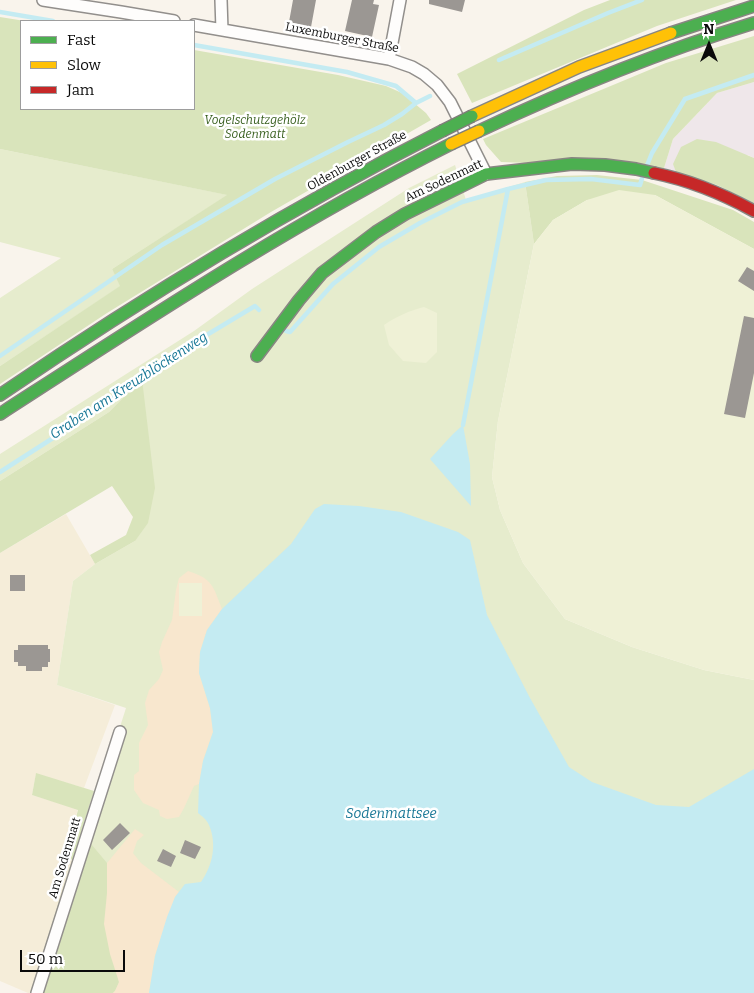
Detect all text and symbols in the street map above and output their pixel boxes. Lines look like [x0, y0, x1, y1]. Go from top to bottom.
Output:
legend [20, 20, 195, 110]
street label: Luxemburger Straße [284, 20, 400, 56]
north arrow [684, 20, 734, 70]
text: N [704, 21, 714, 38]
text: Fast [67, 31, 96, 49]
text: Slow [67, 56, 101, 74]
text: Jam [67, 81, 94, 99]
park label: Vogelschutzgehölz Sodenmatt [204, 114, 306, 142]
street label: Oldenburger Straße [305, 128, 409, 194]
street label: Am Sodenmatt [403, 157, 485, 205]
water label: Graben am Kreuzblöckenweg [47, 329, 211, 443]
water label: Sodenmattsee [345, 806, 437, 822]
street label: Am Sodenmatt [46, 816, 84, 900]
scale bar [22, 940, 128, 972]
text: 50 m [28, 950, 63, 968]

